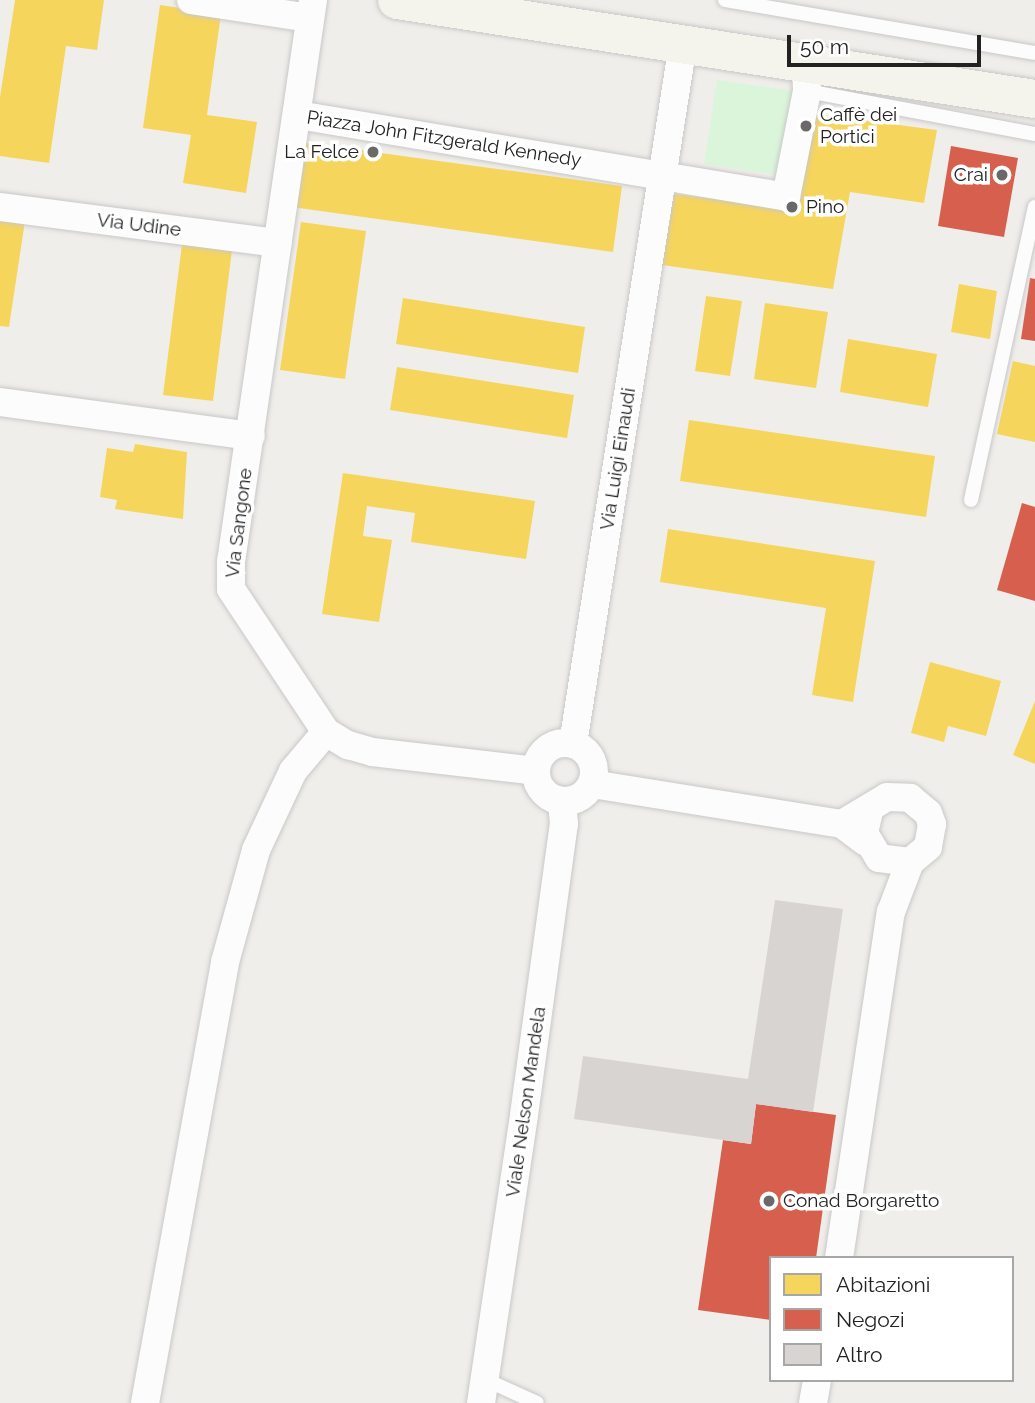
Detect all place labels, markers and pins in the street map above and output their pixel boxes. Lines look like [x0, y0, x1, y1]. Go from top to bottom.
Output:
place label: Caffè dei Portici [820, 104, 897, 148]
marker: Caffè dei Portici [798, 118, 814, 134]
place label: La Felce [284, 141, 359, 163]
marker: La Felce [365, 144, 381, 160]
place label: Crai [954, 164, 988, 186]
marker: Crai [994, 167, 1010, 183]
place label: Pino [806, 196, 844, 218]
marker: Pino [784, 199, 800, 215]
place label: Conad Borgaretto [783, 1190, 939, 1212]
marker: Conad Borgaretto [761, 1193, 777, 1209]

